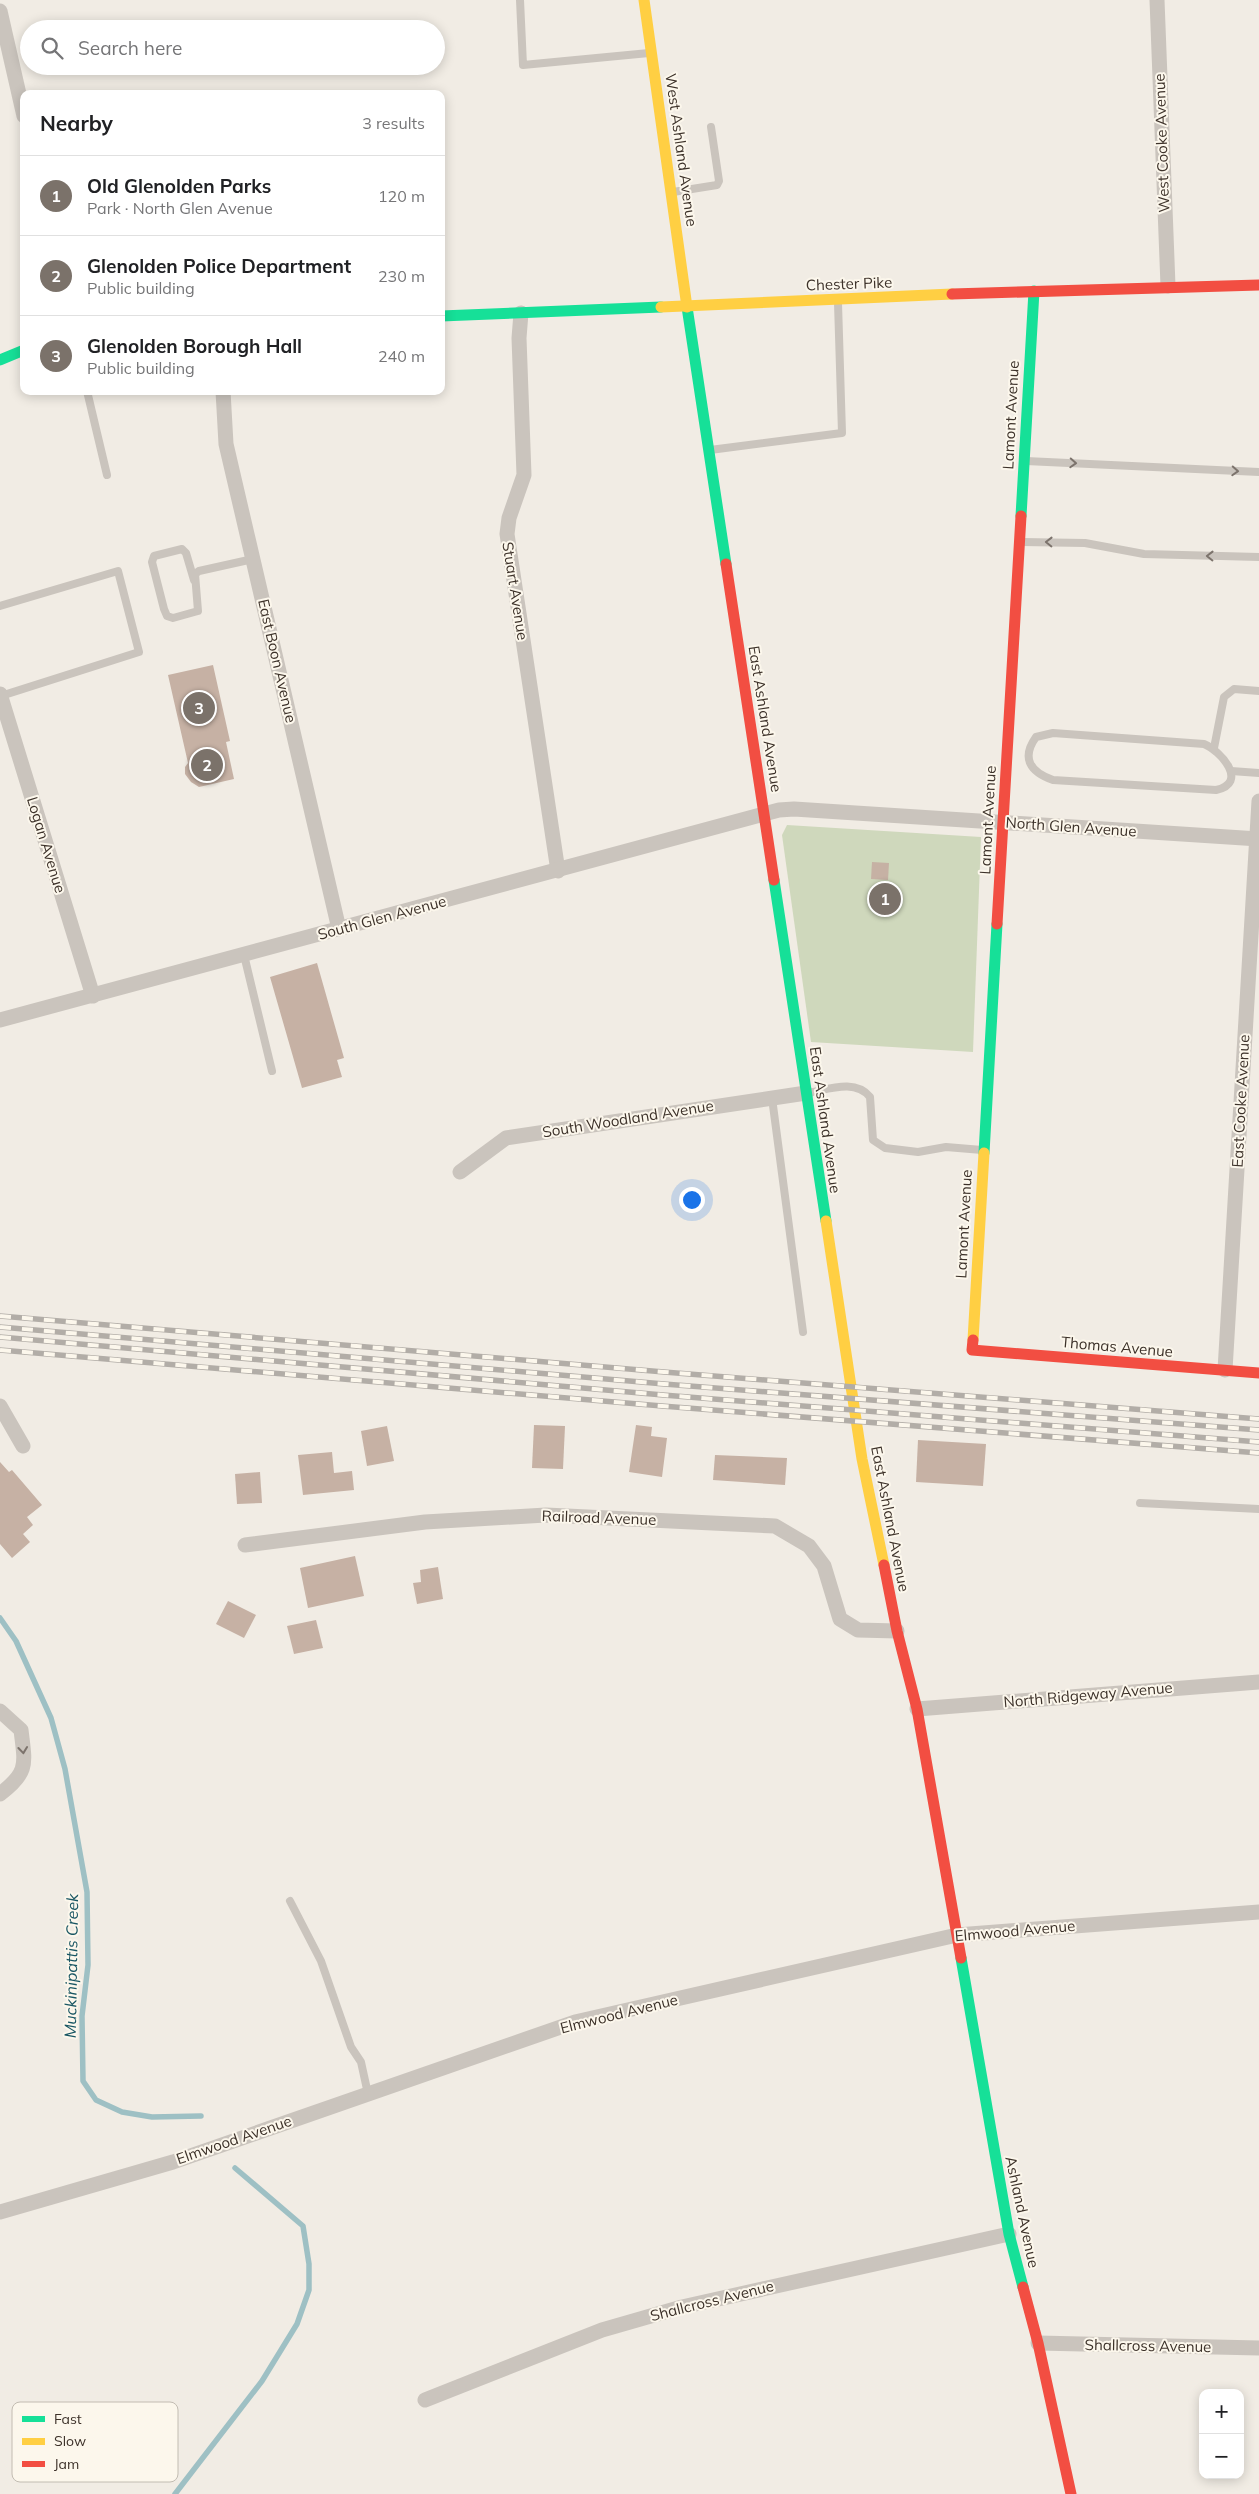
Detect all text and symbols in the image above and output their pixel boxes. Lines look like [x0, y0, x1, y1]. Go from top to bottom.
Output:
search box [20, 20, 445, 75]
icon: search [38, 34, 66, 62]
text: Search here [78, 36, 182, 60]
street label: West Ashland Avenue [661, 72, 702, 228]
street label: West Cooke Avenue [1150, 73, 1173, 213]
text: Nearby [40, 110, 113, 136]
text: 3 results [362, 113, 425, 133]
text: Old Glenolden Parks [87, 174, 271, 198]
text: 1 [51, 186, 61, 206]
text: 120 m [378, 186, 425, 206]
text: Park · North Glen Avenue [87, 198, 273, 218]
text: Glenolden Police Department [87, 254, 351, 278]
text: 2 [51, 266, 61, 286]
text: 230 m [378, 266, 425, 286]
street label: Chester Pike [806, 272, 892, 295]
text: Public building [87, 278, 195, 298]
text: Glenolden Borough Hall [87, 334, 302, 358]
text: 3 [51, 346, 61, 366]
text: 240 m [378, 346, 425, 366]
text: Public building [87, 358, 195, 378]
street label: Lamont Avenue [998, 360, 1023, 470]
one-way arrow [1069, 458, 1077, 469]
one-way arrow [1231, 465, 1239, 476]
one-way arrow [1045, 537, 1053, 548]
street label: Stuart Avenue [498, 540, 533, 642]
one-way arrow [1206, 550, 1214, 561]
street label: East Boon Avenue [254, 597, 301, 725]
street label: East Ashland Avenue [745, 644, 786, 793]
pin: 3 [183, 689, 215, 727]
pin: 2 [191, 746, 223, 784]
street label: Lamont Avenue [975, 765, 1000, 875]
street label: Logan Avenue [23, 794, 70, 895]
street label: North Glen Avenue [1005, 812, 1137, 841]
pin: 1 [869, 880, 901, 918]
street label: South Glen Avenue [316, 891, 448, 944]
street label: East Cooke Avenue [1228, 1034, 1253, 1168]
street label: East Ashland Avenue [806, 1045, 845, 1194]
street label: South Woodland Avenue [541, 1096, 715, 1141]
street label: Lamont Avenue [951, 1169, 976, 1279]
your location [679, 1187, 705, 1213]
street label: Thomas Avenue [1060, 1332, 1174, 1361]
street label: East Ashland Avenue [867, 1444, 914, 1593]
street label: Railroad Avenue [541, 1506, 657, 1529]
street label: North Ridgeway Avenue [1003, 1678, 1173, 1711]
one-way arrow [17, 1747, 28, 1755]
water label: Muckinipattis Creek [60, 1893, 82, 2038]
street label: Elmwood Avenue [954, 1916, 1076, 1945]
street label: Elmwood Avenue [558, 1990, 680, 2037]
street label: Elmwood Avenue [174, 2111, 294, 2168]
street label: Ashland Avenue [1001, 2154, 1044, 2269]
street label: Shallcross Avenue [648, 2276, 776, 2325]
street label: Shallcross Avenue [1085, 2335, 1212, 2356]
map controls [1199, 2389, 1244, 2479]
button: + [1199, 2389, 1244, 2434]
legend [12, 2402, 178, 2482]
text: Fast [54, 2410, 82, 2428]
text: Slow [54, 2432, 86, 2450]
button: − [1199, 2434, 1244, 2479]
text: Jam [54, 2455, 79, 2473]

